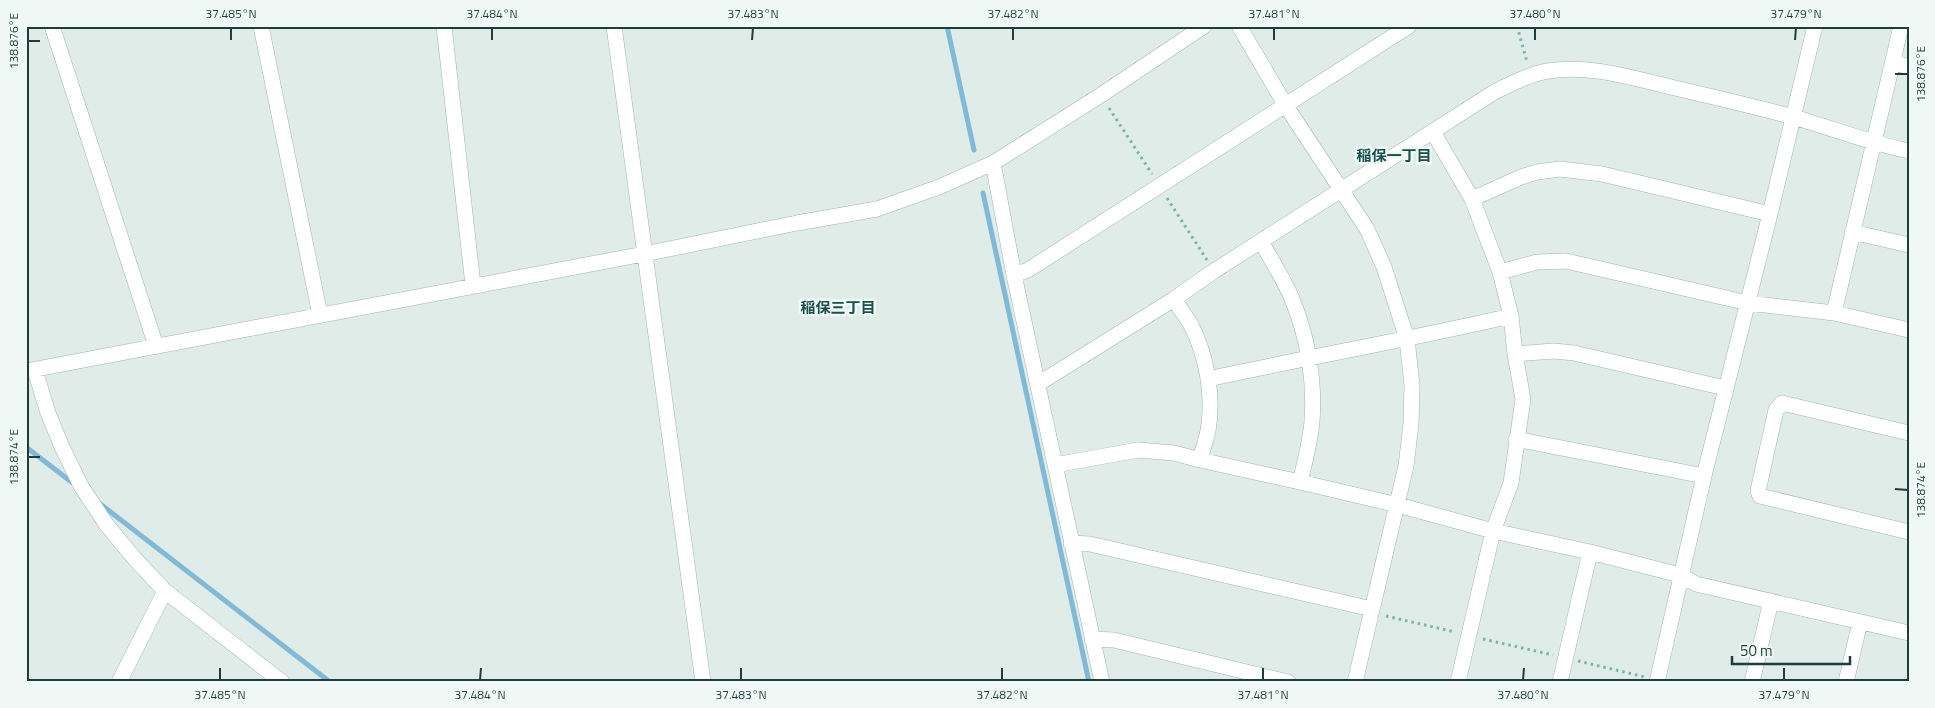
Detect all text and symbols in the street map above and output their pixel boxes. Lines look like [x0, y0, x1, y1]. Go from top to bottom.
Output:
text: 37.485°N [205, 4, 257, 23]
text: 37.484°N [466, 4, 518, 23]
text: 37.483°N [727, 4, 779, 23]
text: 37.482°N [987, 4, 1039, 23]
text: 37.481°N [1248, 4, 1300, 23]
text: 37.480°N [1509, 4, 1561, 23]
text: 37.479°N [1770, 4, 1822, 23]
text: 138.876°E [4, 13, 23, 69]
text: 138.876°E [1911, 46, 1930, 102]
district label: 稲保一丁目 [1356, 144, 1432, 167]
district label: 稲保三丁目 [800, 296, 876, 319]
text: 138.874°E [4, 429, 23, 485]
text: 138.874°E [1911, 462, 1930, 518]
scale bar [1732, 633, 1850, 665]
text: 50 m [1740, 639, 1773, 662]
text: 37.485°N [194, 685, 246, 704]
text: 37.484°N [454, 685, 506, 704]
text: 37.483°N [715, 685, 767, 704]
text: 37.482°N [976, 685, 1028, 704]
text: 37.481°N [1237, 685, 1289, 704]
text: 37.480°N [1497, 685, 1549, 704]
text: 37.479°N [1758, 685, 1810, 704]

